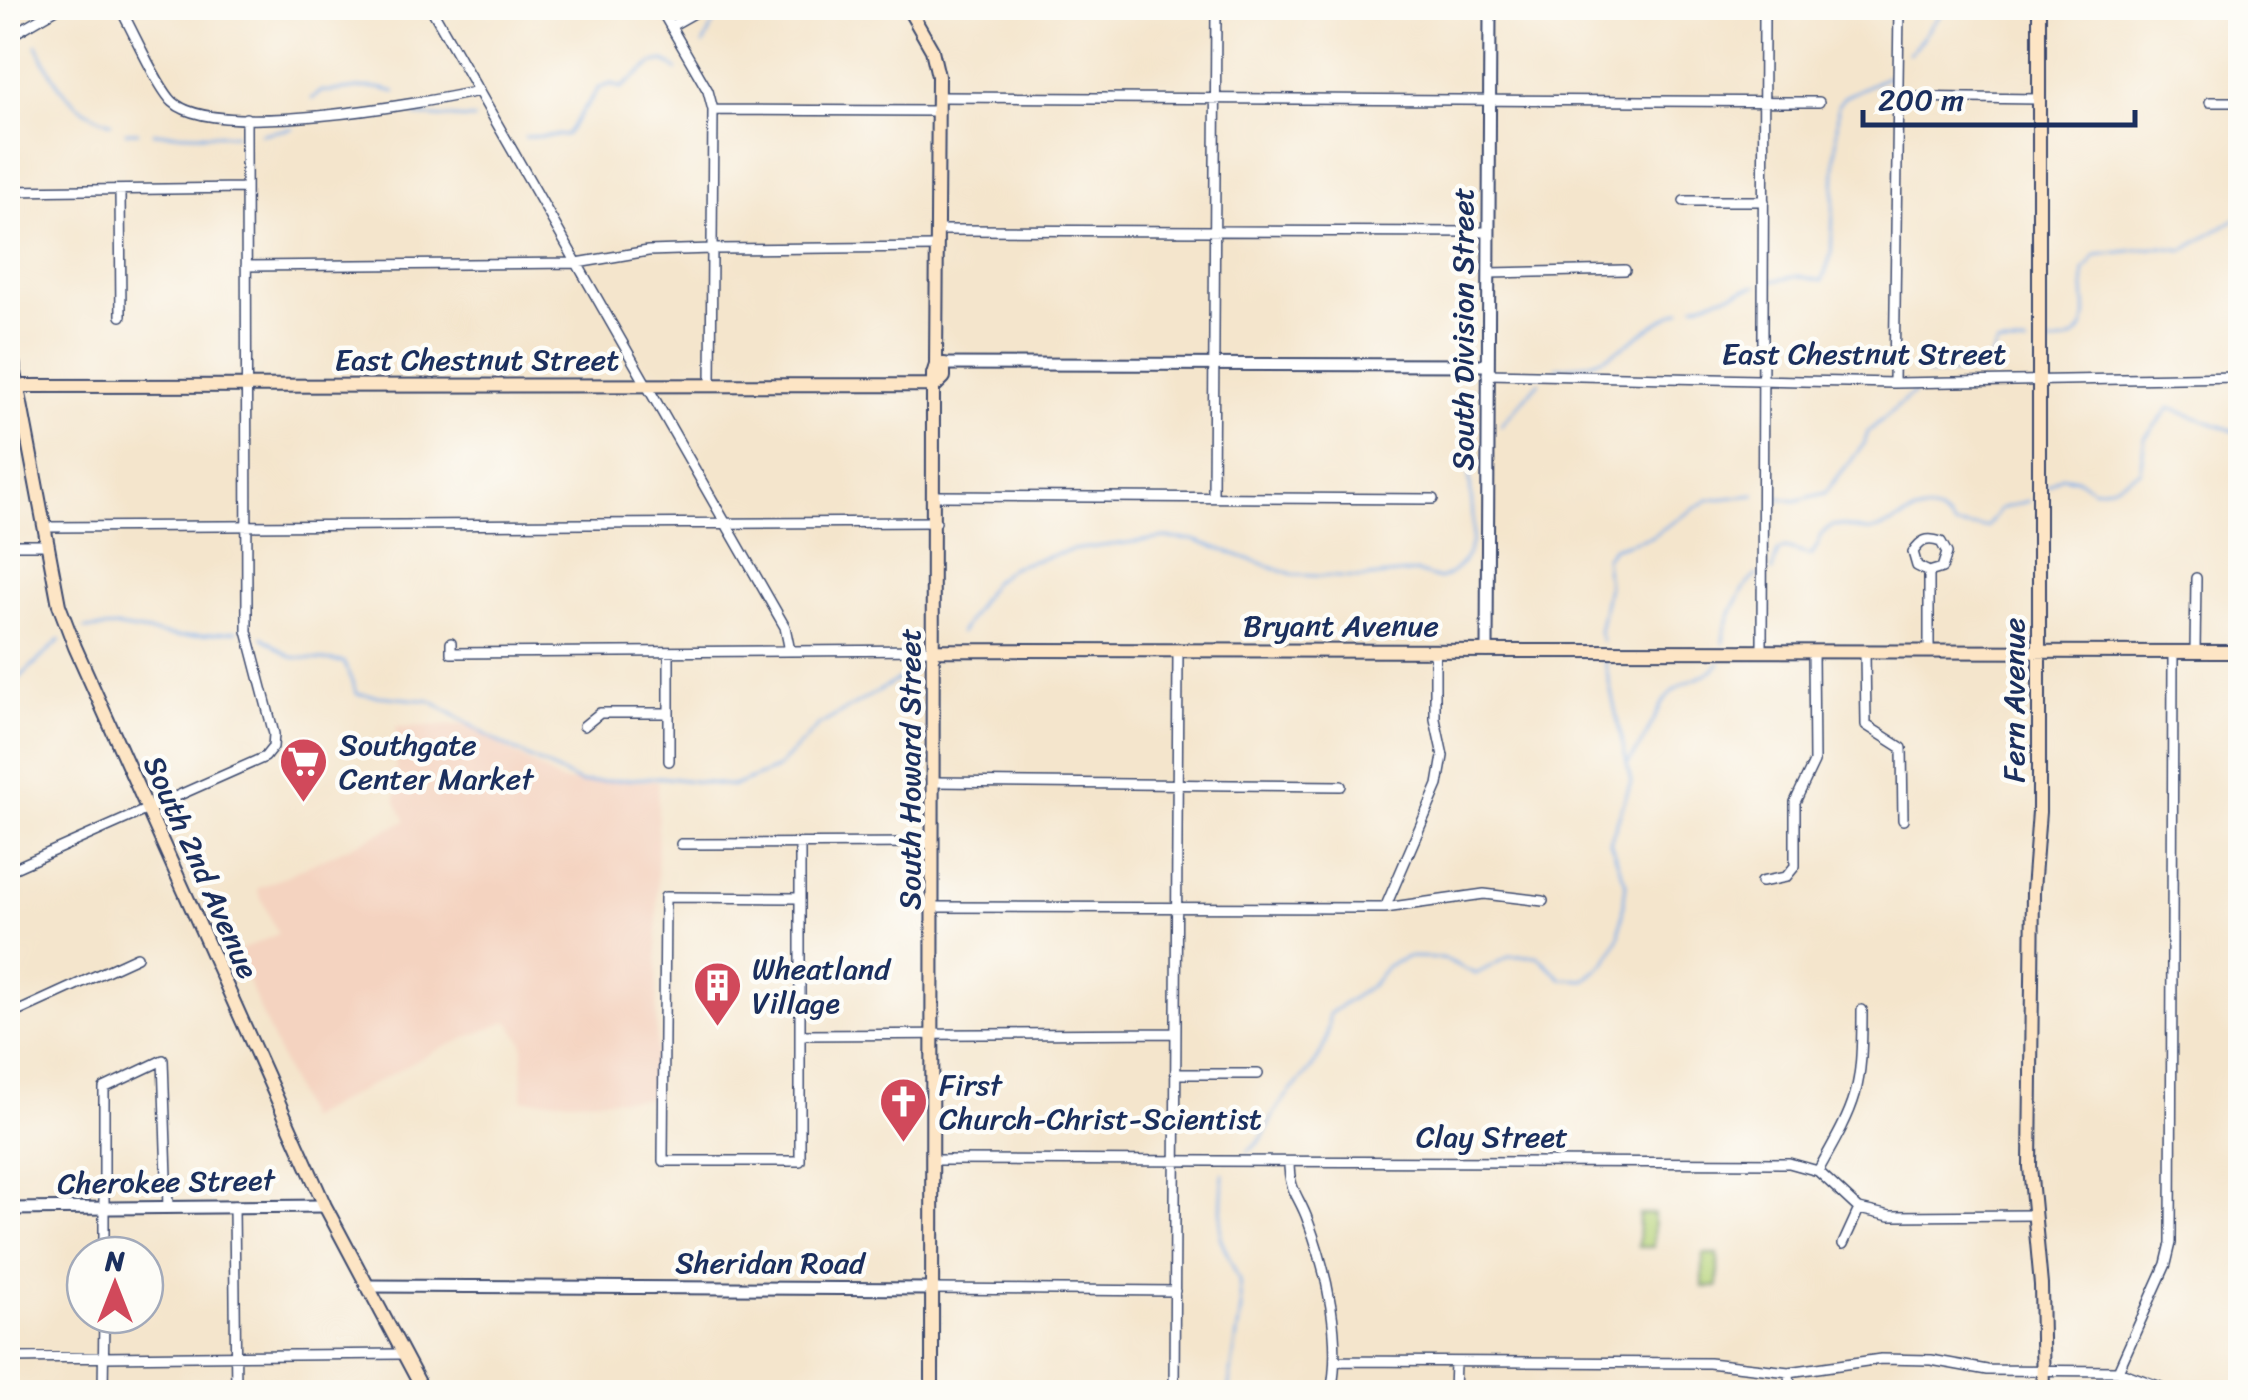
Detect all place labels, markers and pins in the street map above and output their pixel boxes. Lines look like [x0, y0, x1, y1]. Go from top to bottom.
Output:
place label: Southgate Center Market [339, 718, 535, 806]
supermarket icon: Southgate Center Market [278, 736, 330, 804]
place label: Wheatland Village [752, 942, 892, 1030]
building icon: Wheatland Village [691, 960, 743, 1028]
place label: First Church-Christ-Scientist [939, 1058, 1262, 1146]
church icon: First Church-Christ-Scientist [878, 1076, 930, 1144]

